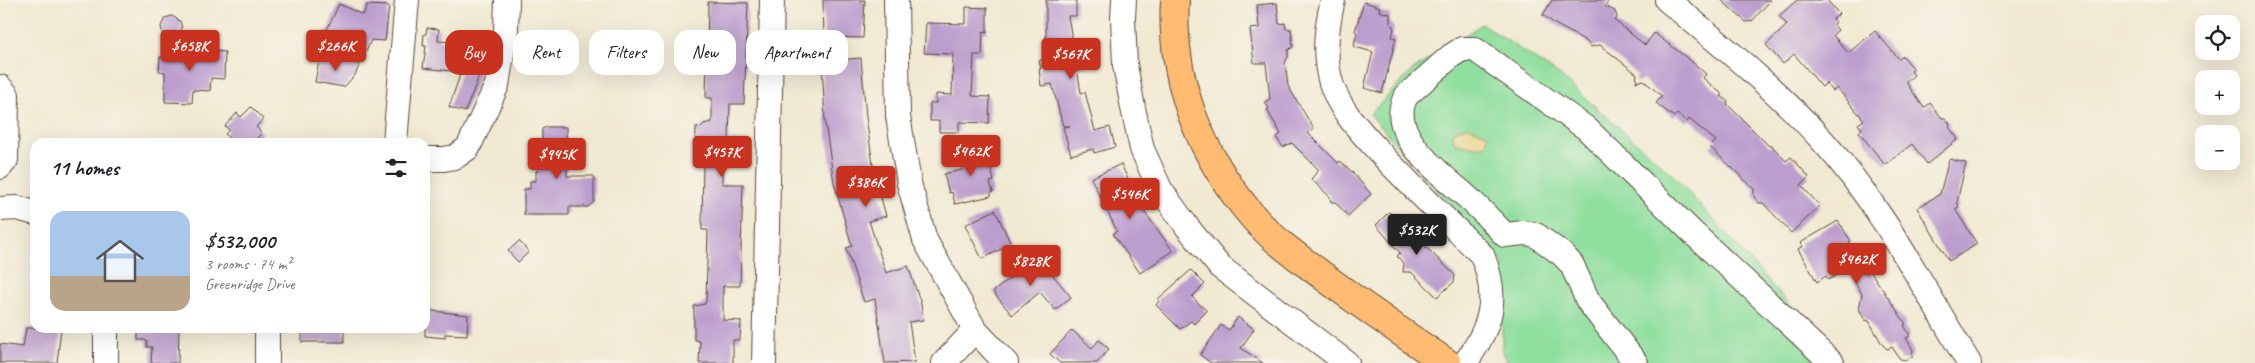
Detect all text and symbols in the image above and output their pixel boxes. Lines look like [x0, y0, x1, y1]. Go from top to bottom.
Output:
map controls [2195, 15, 2240, 170]
button: locate [2195, 15, 2240, 60]
pin: $658K [155, 30, 225, 72]
pin: $266K [301, 30, 371, 72]
chip: Buy [445, 30, 503, 75]
chip: Rent [513, 30, 579, 75]
chip: Filters [589, 30, 664, 75]
chip: New [674, 30, 736, 75]
chip: Apartment [746, 30, 848, 75]
text: $658K [171, 36, 209, 56]
text: $266K [317, 36, 355, 56]
pin: $567K [1036, 38, 1106, 80]
text: $567K [1053, 44, 1089, 64]
button: + [2195, 70, 2240, 115]
button: − [2195, 125, 2240, 170]
pin: $462K [936, 134, 1006, 177]
pin: $457K [687, 136, 757, 178]
pin: $945K [522, 138, 592, 180]
text: $462K [952, 141, 990, 161]
text: $457K [704, 142, 740, 162]
text: $945K [539, 144, 575, 164]
icon: filters [382, 154, 410, 182]
text: 11 homes [50, 155, 119, 181]
pin: $386K [831, 166, 901, 208]
text: $386K [847, 172, 885, 192]
pin: $546K [1095, 178, 1165, 220]
text: $546K [1111, 184, 1149, 204]
pin: $532K [1382, 214, 1452, 256]
text: $532K [1399, 220, 1435, 240]
text: $532,000 [205, 228, 275, 254]
icon: home [90, 231, 150, 291]
pin: $462K [1822, 242, 1892, 285]
pin: $828K [996, 244, 1066, 287]
text: $462K [1838, 249, 1876, 269]
text: $828K [1013, 251, 1049, 271]
text: 3 rooms · 74 m² [205, 254, 291, 274]
text: Greenridge Drive [205, 274, 294, 294]

